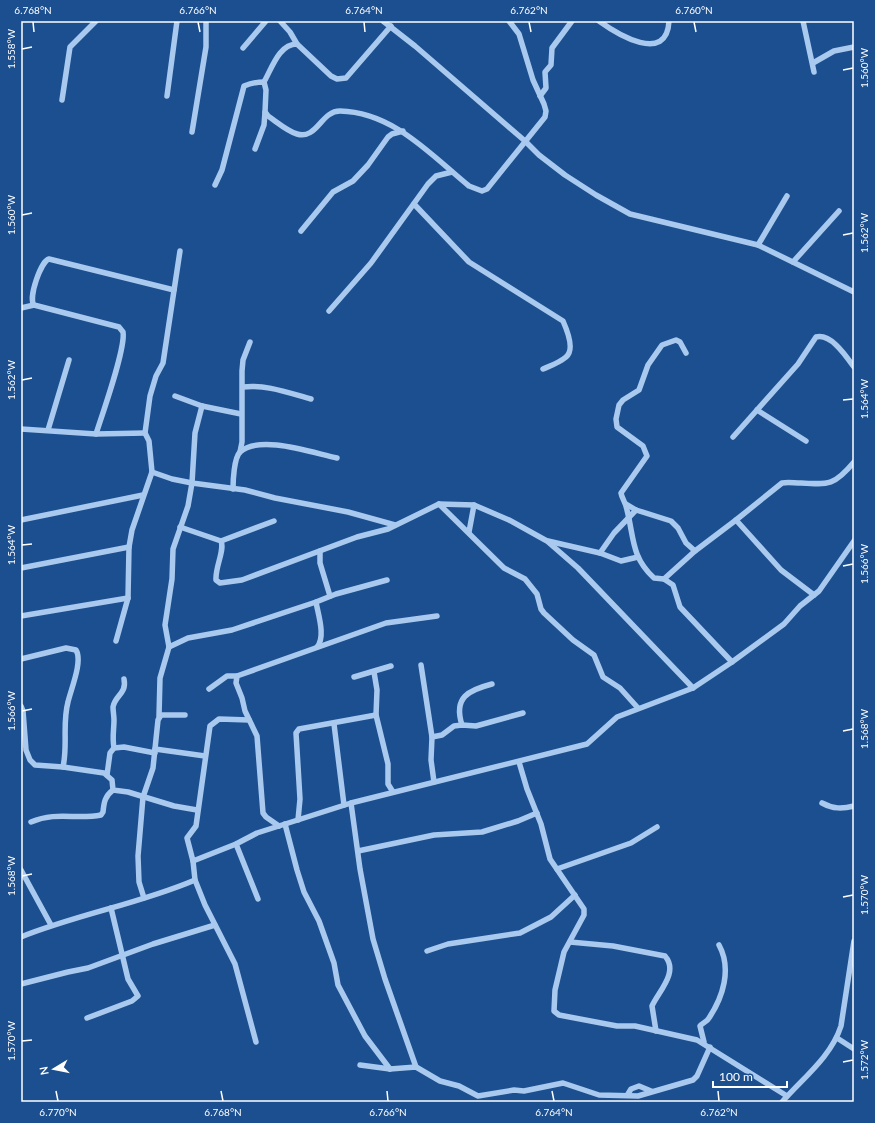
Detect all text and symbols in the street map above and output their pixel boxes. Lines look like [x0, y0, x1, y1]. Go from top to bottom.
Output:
text: 6.768°N [14, 4, 52, 16]
text: 6.766°N [179, 4, 217, 16]
text: 6.764°N [345, 4, 383, 16]
text: 6.762°N [510, 4, 548, 16]
text: 6.760°N [675, 4, 713, 16]
text: 1.558°W [5, 28, 17, 69]
text: 1.560°W [858, 47, 870, 88]
text: 1.560°W [5, 194, 17, 235]
text: 1.562°W [858, 212, 870, 253]
text: 1.562°W [5, 359, 17, 400]
text: 1.564°W [858, 378, 870, 419]
text: 1.564°W [5, 524, 17, 565]
text: 1.566°W [858, 543, 870, 584]
text: 1.566°W [5, 690, 17, 731]
text: 1.568°W [858, 708, 870, 749]
text: 1.568°W [5, 855, 17, 896]
text: 1.570°W [858, 874, 870, 915]
text: 1.570°W [5, 1020, 17, 1061]
text: 1.572°W [858, 1039, 870, 1080]
north arrow [34, 1049, 74, 1089]
scale bar [713, 1063, 787, 1089]
text: N [37, 1066, 51, 1076]
text: 100 m [719, 1069, 753, 1084]
text: 6.770°N [39, 1106, 77, 1118]
text: 6.768°N [204, 1106, 242, 1118]
text: 6.766°N [369, 1106, 407, 1118]
text: 6.764°N [535, 1106, 573, 1118]
text: 6.762°N [700, 1106, 738, 1118]

